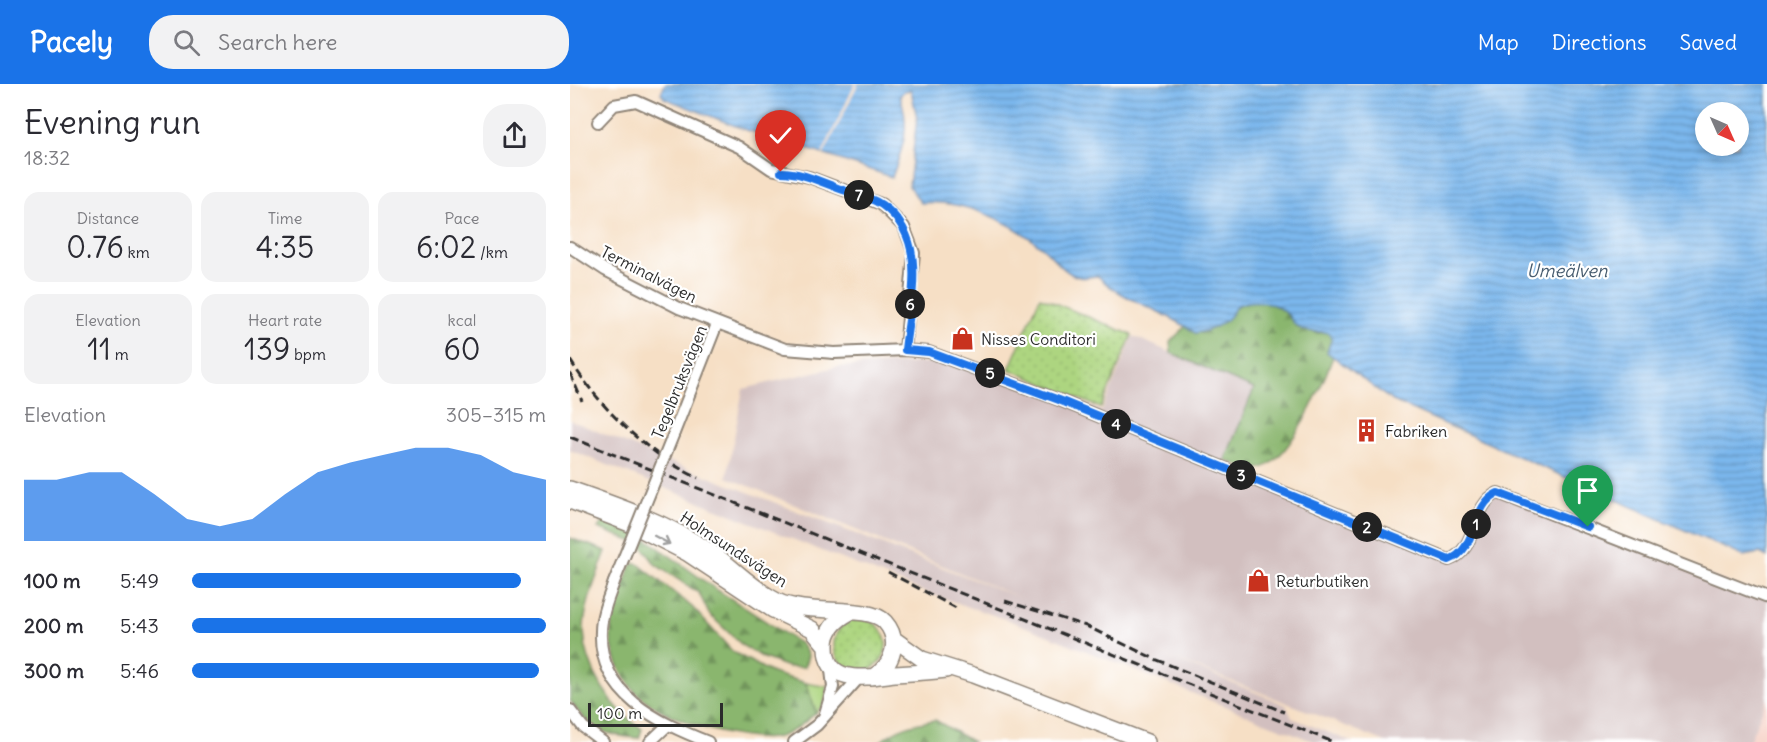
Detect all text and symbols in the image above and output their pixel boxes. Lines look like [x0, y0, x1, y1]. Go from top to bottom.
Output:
search box [149, 15, 569, 69]
text: Pacely [30, 24, 113, 60]
icon: search [170, 26, 203, 59]
text: Search here [218, 28, 337, 56]
text: Map [1478, 29, 1519, 56]
text: Directions [1552, 29, 1646, 56]
text: Saved [1679, 29, 1737, 56]
text: Evening run [24, 101, 200, 143]
north arrow [1695, 102, 1749, 156]
map controls [1695, 102, 1749, 156]
button: share [483, 104, 546, 167]
pin [755, 110, 806, 172]
icon: check [764, 119, 797, 152]
text: 18:32 [24, 145, 70, 170]
pin: 7 [844, 180, 874, 210]
text: 7 [855, 185, 863, 205]
text: Distance [77, 208, 139, 228]
text: Time [268, 208, 302, 228]
text: Pace [445, 208, 479, 228]
text: 0.76 [66, 228, 124, 266]
text: 4:35 [256, 228, 314, 266]
text: 6:02 [416, 228, 476, 266]
street label: Terminalvägen [597, 241, 701, 307]
text: km [124, 242, 150, 262]
text: /km [476, 242, 508, 262]
water label: Umeälven [1527, 259, 1608, 282]
pin: 6 [895, 289, 925, 319]
text: 6 [905, 294, 915, 314]
text: Elevation [75, 310, 141, 330]
text: Heart rate [248, 310, 322, 330]
text: kcal [448, 310, 476, 330]
street label: Tegelbruksvägen [647, 322, 711, 442]
shop icon: Nisses Conditori [950, 326, 976, 352]
place label: Nisses Conditori [981, 329, 1096, 349]
text: 11 [87, 330, 111, 368]
text: 139 [244, 330, 290, 368]
text: 60 [443, 330, 481, 368]
text: m [111, 344, 129, 364]
text: bpm [290, 344, 326, 364]
pin: 5 [975, 358, 1005, 388]
text: 5 [985, 363, 995, 383]
text: Elevation [24, 402, 106, 427]
text: 305–315 m [446, 402, 546, 427]
pin: 4 [1101, 409, 1131, 439]
text: 4 [1111, 414, 1121, 434]
building icon: Fabriken [1354, 418, 1380, 444]
place label: Fabriken [1385, 421, 1447, 441]
pin: 3 [1226, 460, 1256, 490]
text: 3 [1236, 465, 1246, 485]
pin [1562, 465, 1613, 527]
icon: arrive [1571, 474, 1604, 507]
street label: Holmsundsvägen [676, 507, 792, 591]
pin: 1 [1461, 509, 1491, 539]
pin: 2 [1352, 512, 1382, 542]
text: 1 [1473, 514, 1479, 534]
text: 2 [1363, 517, 1371, 537]
one-way arrow [653, 535, 671, 546]
text: 100 m [24, 568, 81, 593]
text: 5:49 [120, 568, 159, 593]
shop icon: Returbutiken [1245, 568, 1271, 594]
place label: Returbutiken [1276, 571, 1369, 591]
text: 200 m [24, 613, 84, 638]
text: 5:43 [120, 613, 159, 638]
text: 300 m [24, 658, 84, 683]
text: 5:46 [120, 658, 159, 683]
scale bar [588, 700, 723, 728]
text: 100 m [597, 703, 642, 723]

